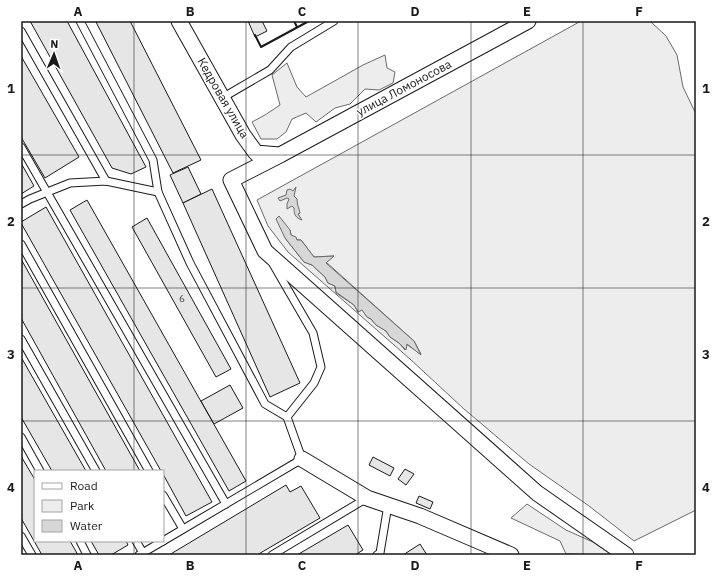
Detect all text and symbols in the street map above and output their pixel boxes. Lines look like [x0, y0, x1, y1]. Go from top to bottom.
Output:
text: A [74, 3, 83, 20]
text: B [186, 3, 195, 20]
text: C [298, 3, 307, 20]
text: D [410, 3, 420, 20]
text: E [523, 3, 531, 20]
text: F [635, 3, 643, 20]
north arrow [34, 34, 74, 74]
text: N [50, 37, 59, 51]
street label: Кедровая улица [194, 55, 253, 141]
street label: улица Ломоносова [354, 56, 454, 119]
text: 1 [7, 80, 15, 97]
text: 1 [702, 80, 710, 97]
text: 2 [7, 213, 15, 230]
text: 2 [702, 213, 710, 230]
house number: 6 [179, 292, 185, 305]
text: 3 [7, 346, 15, 363]
text: 3 [702, 346, 710, 363]
legend [34, 470, 164, 542]
text: Road [70, 478, 98, 493]
text: 4 [7, 479, 15, 496]
text: 4 [702, 479, 710, 496]
text: Park [70, 498, 95, 513]
text: Water [70, 518, 103, 533]
text: A [74, 557, 83, 574]
text: B [186, 557, 195, 574]
text: C [298, 557, 307, 574]
text: D [410, 557, 420, 574]
text: E [523, 557, 531, 574]
text: F [635, 557, 643, 574]

